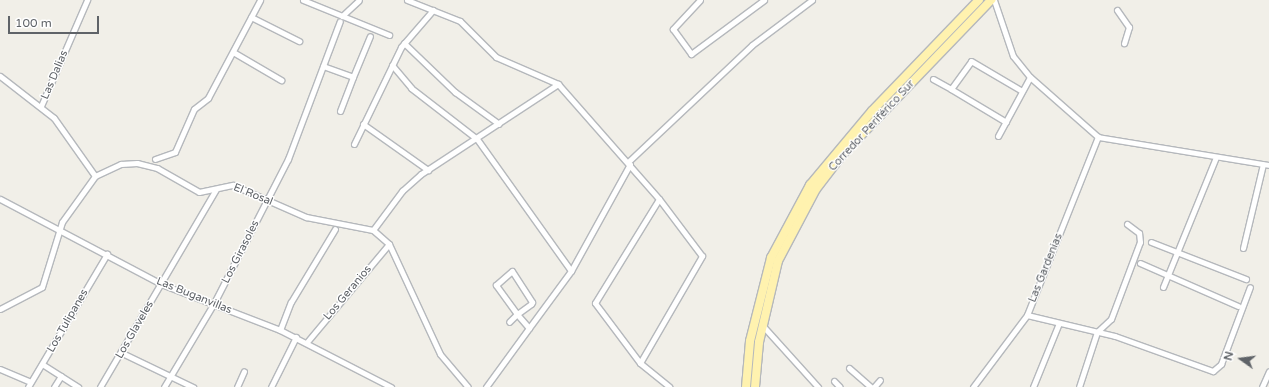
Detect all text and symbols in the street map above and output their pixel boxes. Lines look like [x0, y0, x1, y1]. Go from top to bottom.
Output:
scale bar [10, 8, 101, 34]
text: 100 m [15, 16, 52, 30]
street label: Las Dalias [39, 49, 71, 101]
street label: Corredor Periférico Sur [826, 78, 918, 174]
street label: El Rosal [231, 181, 275, 209]
street label: Los Girasoles [219, 218, 263, 286]
street label: Las Gardenias [1026, 232, 1066, 304]
street label: Los Geranios [321, 263, 375, 323]
street label: Las Buganvillas [154, 275, 234, 317]
street label: Los Tulipanes [45, 287, 91, 355]
street label: Los Glaveles [113, 299, 157, 361]
north arrow [1221, 339, 1261, 379]
text: N [1221, 350, 1236, 362]

